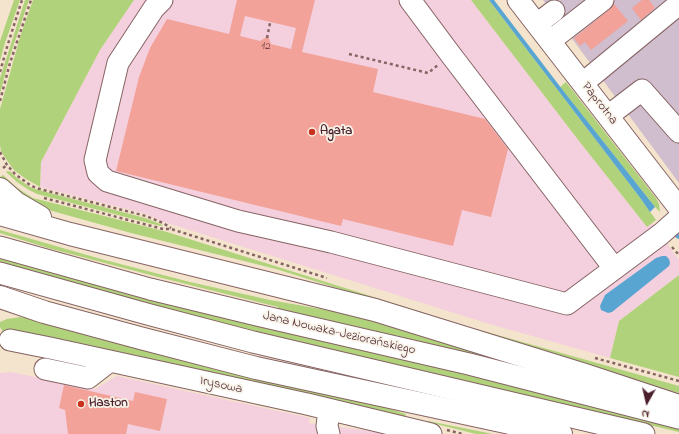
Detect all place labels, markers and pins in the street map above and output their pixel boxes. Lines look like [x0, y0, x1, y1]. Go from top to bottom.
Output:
place label: Agata [320, 124, 352, 140]
marker: Agata [307, 127, 317, 137]
place label: Haston [89, 396, 128, 412]
marker: Haston [76, 399, 86, 409]

